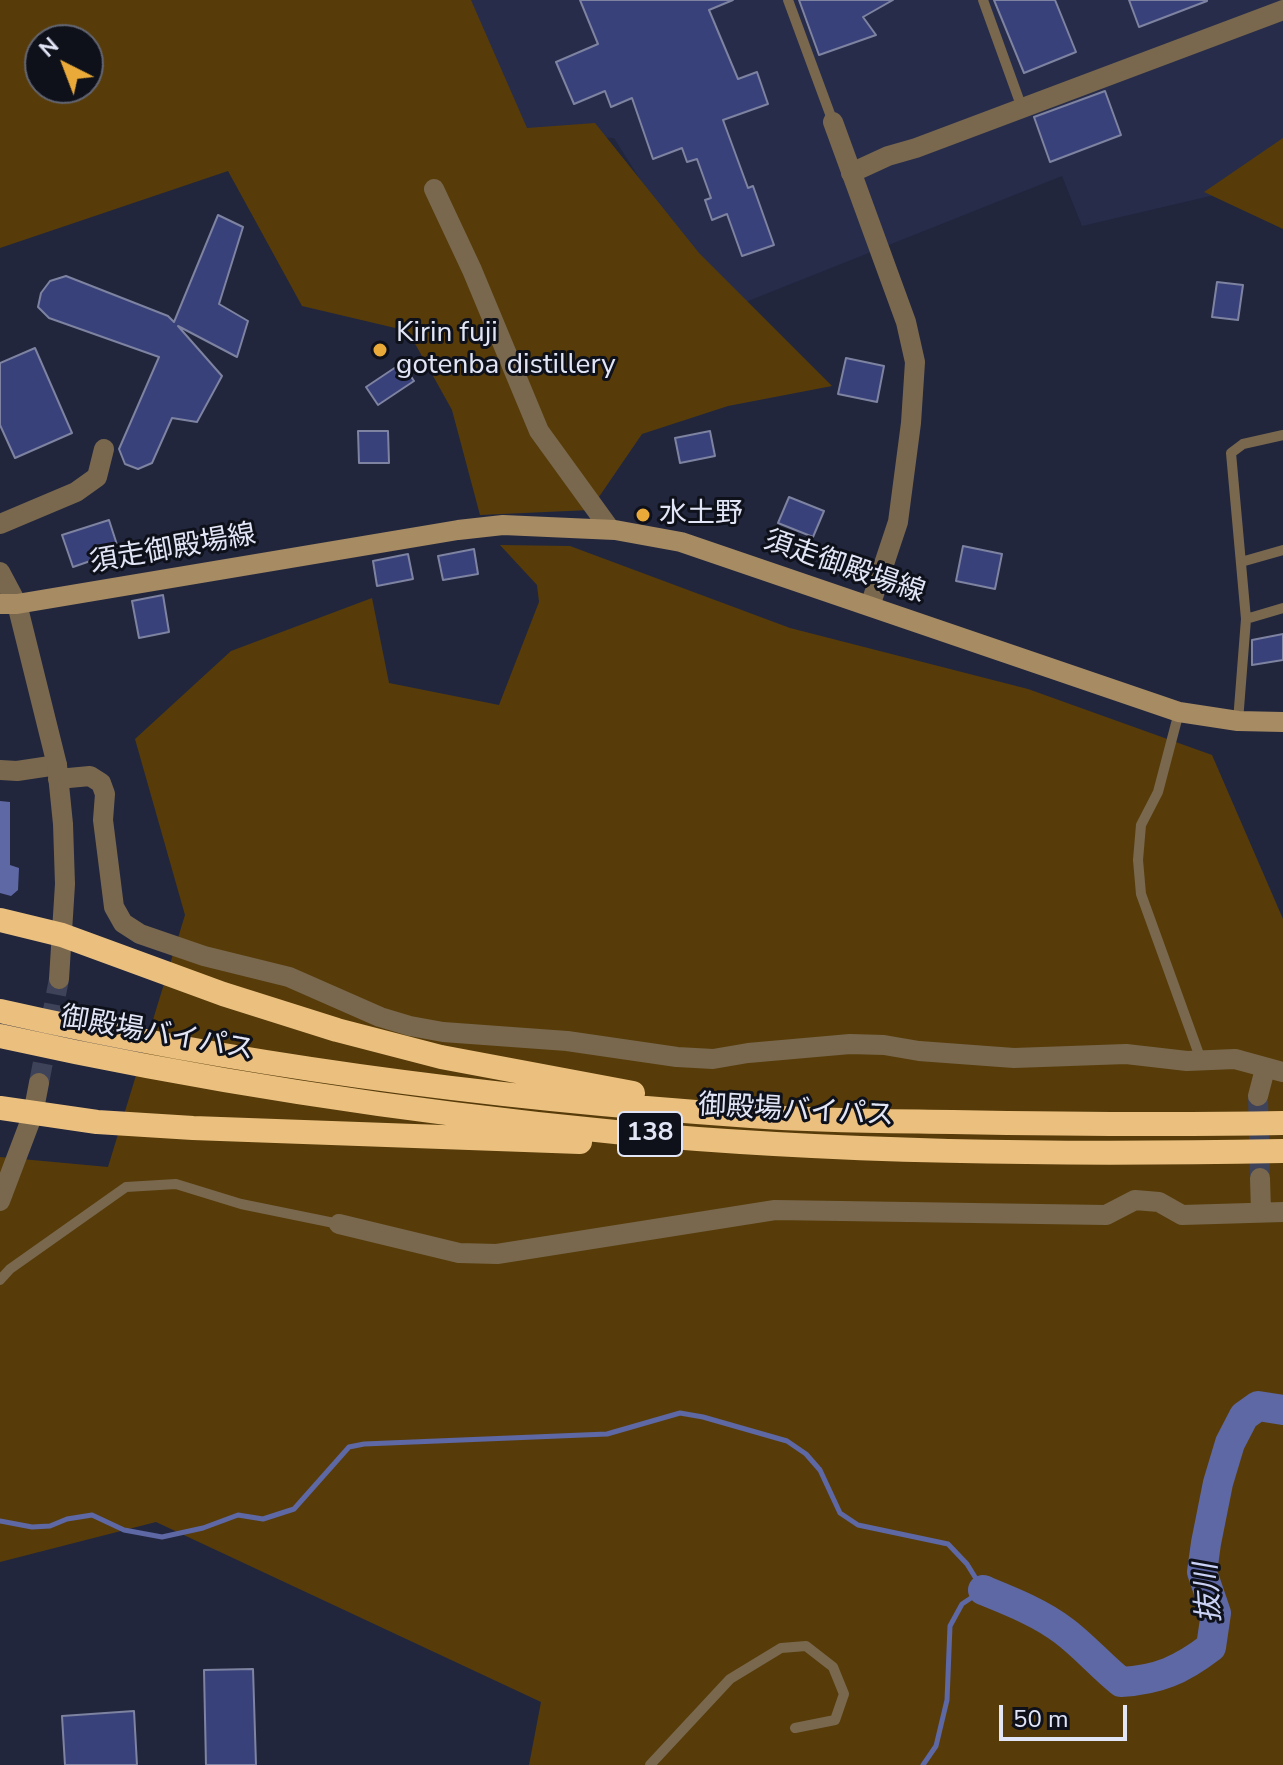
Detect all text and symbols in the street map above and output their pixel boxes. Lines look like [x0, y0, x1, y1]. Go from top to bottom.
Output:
north arrow [24, 24, 104, 104]
text: N [33, 31, 65, 64]
place label: Kirin fuji gotenba distillery [396, 317, 616, 383]
marker: Kirin fuji gotenba distillery [371, 341, 389, 359]
place label: 水土野 [659, 498, 743, 532]
marker: 水土野 [634, 506, 652, 524]
street label: 須走御殿場線 [87, 519, 259, 581]
street label: 須走御殿場線 [759, 525, 929, 611]
street label: 御殿場バイパス [58, 1001, 256, 1069]
street label: 御殿場バイパス [697, 1090, 895, 1134]
road number: 138 [618, 1112, 682, 1156]
water label: 抜川 [1190, 1562, 1230, 1624]
scale bar [1003, 1689, 1131, 1739]
text: 50 m [1013, 1703, 1069, 1735]

